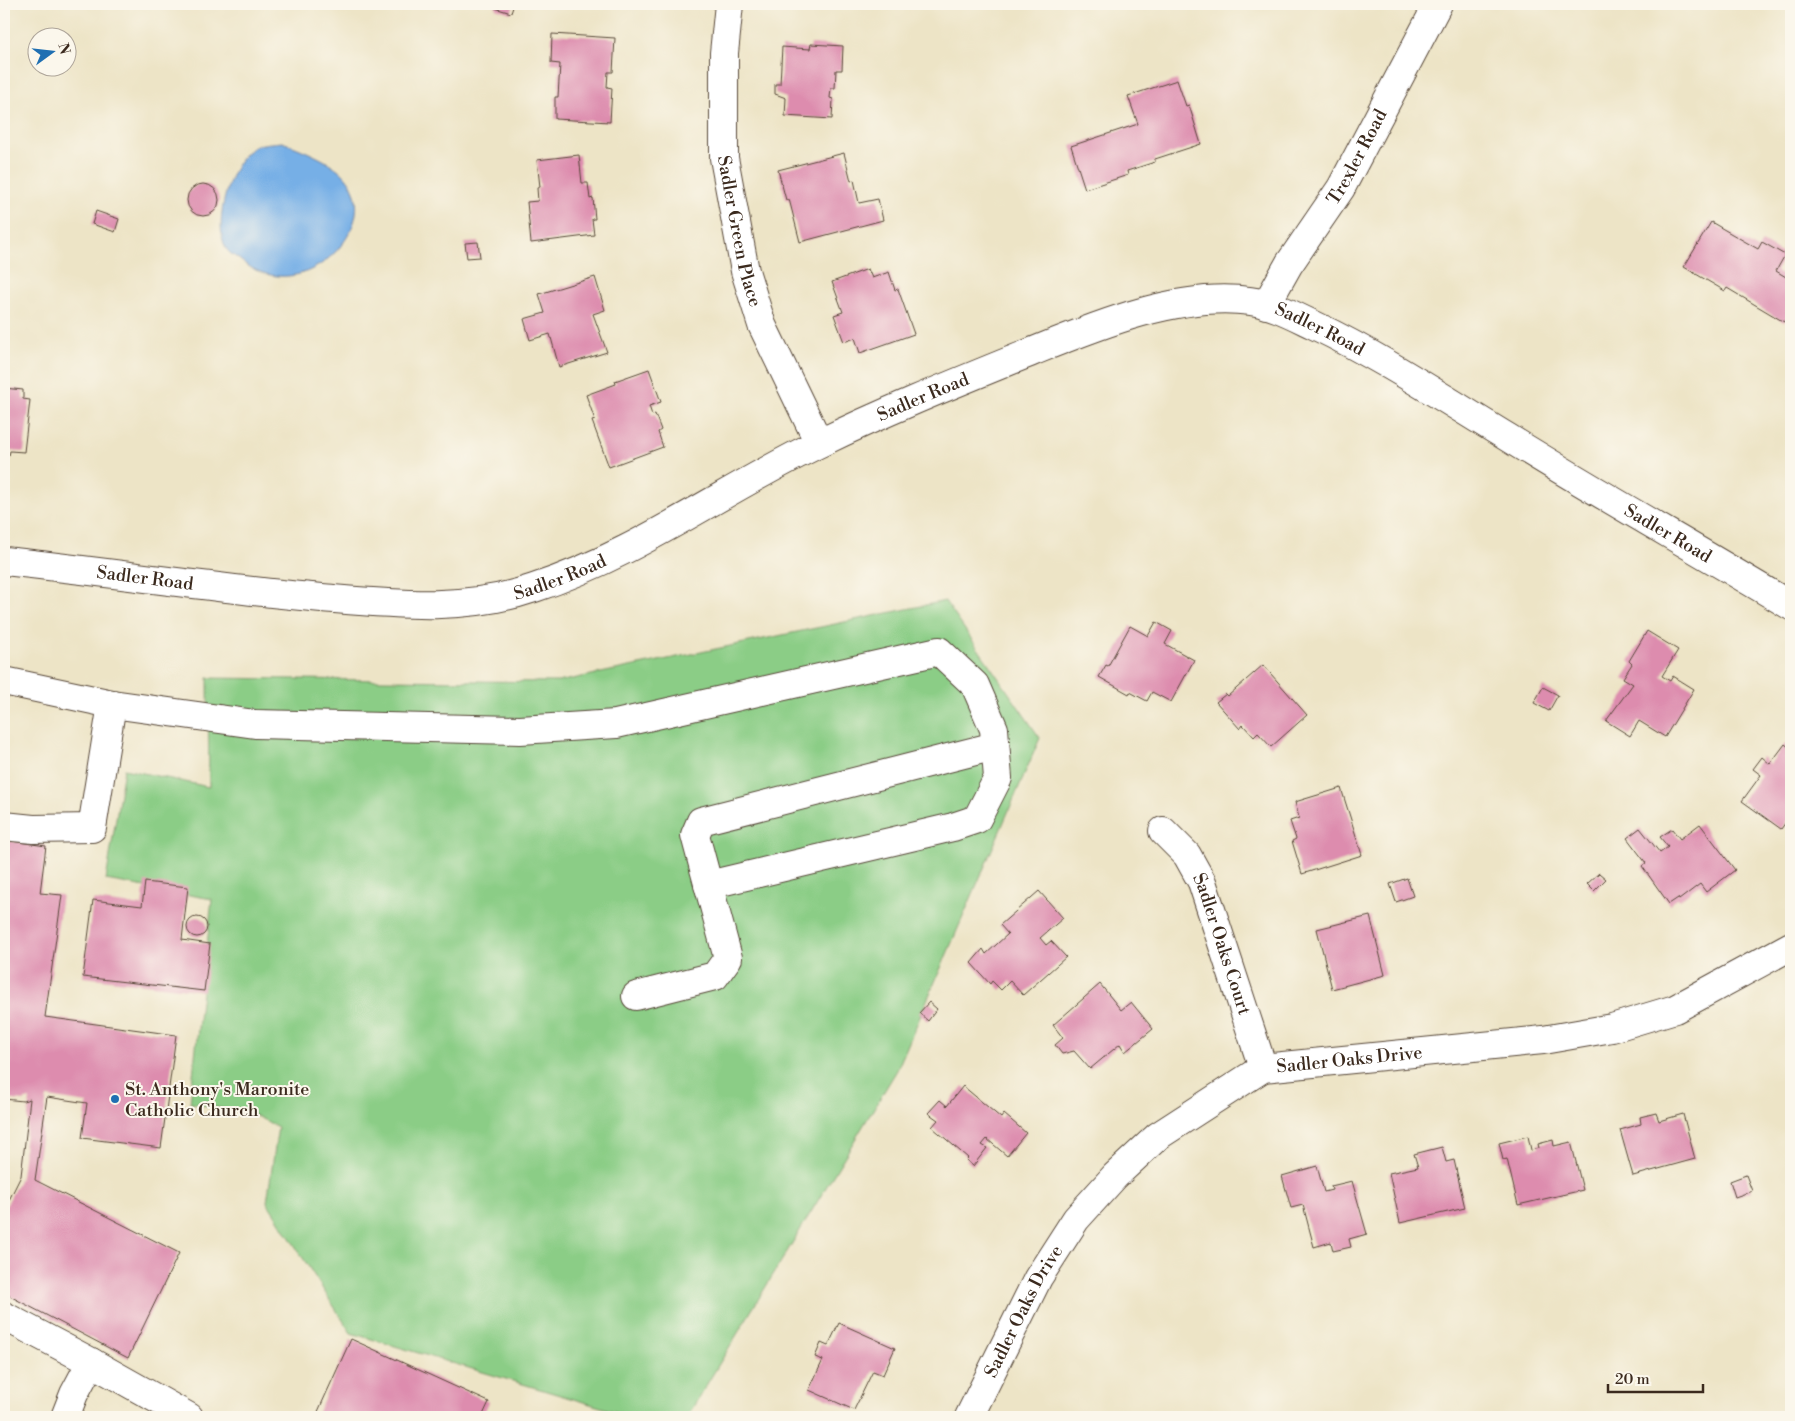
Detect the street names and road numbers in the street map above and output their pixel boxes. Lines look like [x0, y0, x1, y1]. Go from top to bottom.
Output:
street label: Trexler Road [1321, 104, 1392, 209]
street label: Sadler Green Place [712, 154, 767, 310]
street label: Sadler Road [1272, 297, 1370, 361]
street label: Sadler Road [874, 367, 973, 427]
street label: Sadler Road [1620, 499, 1717, 568]
street label: Sadler Road [511, 549, 611, 605]
street label: Sadler Road [95, 560, 195, 596]
street label: Sadler Oaks Court [1188, 869, 1256, 1018]
street label: Sadler Oaks Drive [1275, 1041, 1423, 1078]
street label: Sadler Oaks Drive [979, 1241, 1068, 1381]

